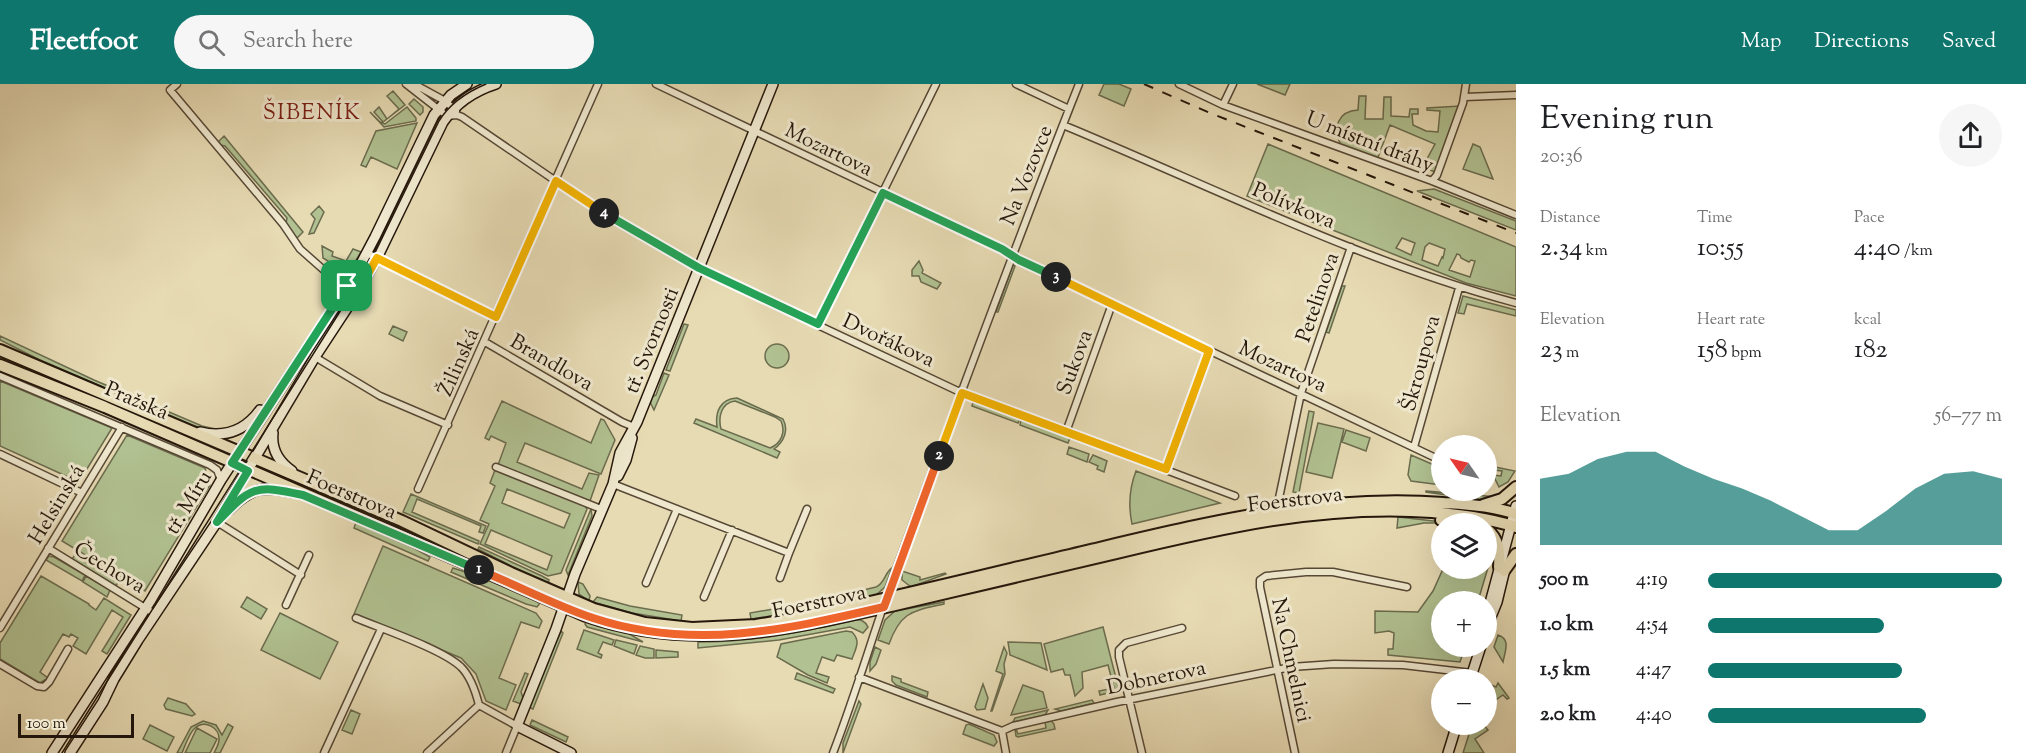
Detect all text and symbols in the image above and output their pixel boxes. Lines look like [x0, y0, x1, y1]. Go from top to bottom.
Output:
search box [174, 15, 594, 69]
text: Fleetfoot [30, 22, 138, 62]
icon: search [195, 26, 228, 59]
text: Search here [243, 26, 353, 58]
text: Map [1741, 27, 1781, 57]
text: Directions [1814, 27, 1909, 57]
text: Saved [1942, 27, 1996, 57]
text: Evening run [1540, 96, 1714, 144]
district label: ŠIBENÍK [263, 97, 361, 130]
button: share [1939, 104, 2002, 167]
street label: U místní dráhy [1301, 105, 1438, 181]
street label: Mozartova [779, 117, 877, 185]
street label: Na Vozovce [994, 121, 1062, 230]
text: 20:36 [1540, 143, 1583, 172]
street label: Polívkova [1247, 176, 1340, 238]
pin: 4 [589, 198, 619, 228]
text: 4 [600, 201, 608, 224]
text: Distance [1540, 207, 1600, 230]
text: Time [1697, 207, 1733, 230]
text: Pace [1854, 207, 1885, 230]
text: 2.34 [1540, 230, 1582, 267]
text: 10:55 [1697, 230, 1744, 267]
text: 4:40 [1854, 230, 1901, 267]
text: km [1582, 240, 1608, 263]
text: /km [1901, 240, 1933, 263]
street label: Petelinova [1290, 248, 1348, 347]
pin [321, 260, 372, 311]
pin: 3 [1041, 262, 1071, 292]
text: 3 [1053, 265, 1059, 288]
icon: arrive [330, 269, 363, 302]
street label: tř. Svornosti [618, 283, 688, 398]
street label: Dvořákova [837, 307, 939, 376]
text: Elevation [1540, 309, 1605, 332]
text: Heart rate [1697, 309, 1765, 332]
text: kcal [1854, 309, 1882, 332]
street label: Škroupova [1395, 312, 1449, 415]
street label: Žilinská [432, 324, 488, 402]
street label: Sukova [1050, 326, 1102, 399]
street label: Brandlova [504, 328, 599, 400]
text: 23 [1540, 332, 1563, 369]
text: 158 [1697, 332, 1728, 369]
text: 182 [1854, 332, 1888, 369]
street label: Mozartova [1233, 334, 1332, 401]
text: m [1563, 342, 1579, 365]
text: bpm [1728, 342, 1762, 365]
street label: Pražská [100, 375, 173, 429]
text: Elevation [1540, 402, 1621, 431]
text: 56–77 m [1934, 402, 2002, 431]
north arrow [1431, 435, 1497, 501]
map controls [1431, 435, 1497, 735]
pin: 2 [924, 441, 954, 471]
text: 2 [935, 444, 943, 467]
street label: Helsinská [22, 459, 93, 551]
street label: Foerstrova [301, 463, 401, 528]
street label: tř. Míru [159, 465, 221, 541]
street label: Foerstrova [1246, 480, 1345, 522]
button: layers [1431, 513, 1497, 579]
street label: Čechova [67, 535, 151, 602]
pin: 1 [464, 555, 494, 585]
text: 1 [476, 558, 482, 581]
text: 500 m [1540, 566, 1589, 595]
text: 4:19 [1636, 566, 1668, 595]
street label: Foerstrova [770, 578, 869, 628]
button: + [1431, 591, 1497, 657]
street label: Na Chmelnici [1262, 595, 1318, 725]
text: 1.0 km [1540, 611, 1594, 640]
text: 4:54 [1636, 611, 1668, 640]
street label: Dobnerova [1104, 654, 1209, 704]
text: 1.5 km [1540, 656, 1590, 685]
text: 4:47 [1636, 656, 1671, 685]
button: − [1431, 669, 1497, 735]
text: 2.0 km [1540, 701, 1596, 730]
text: 4:40 [1636, 701, 1672, 730]
scale bar [18, 711, 134, 738]
text: 100 m [27, 713, 66, 736]

